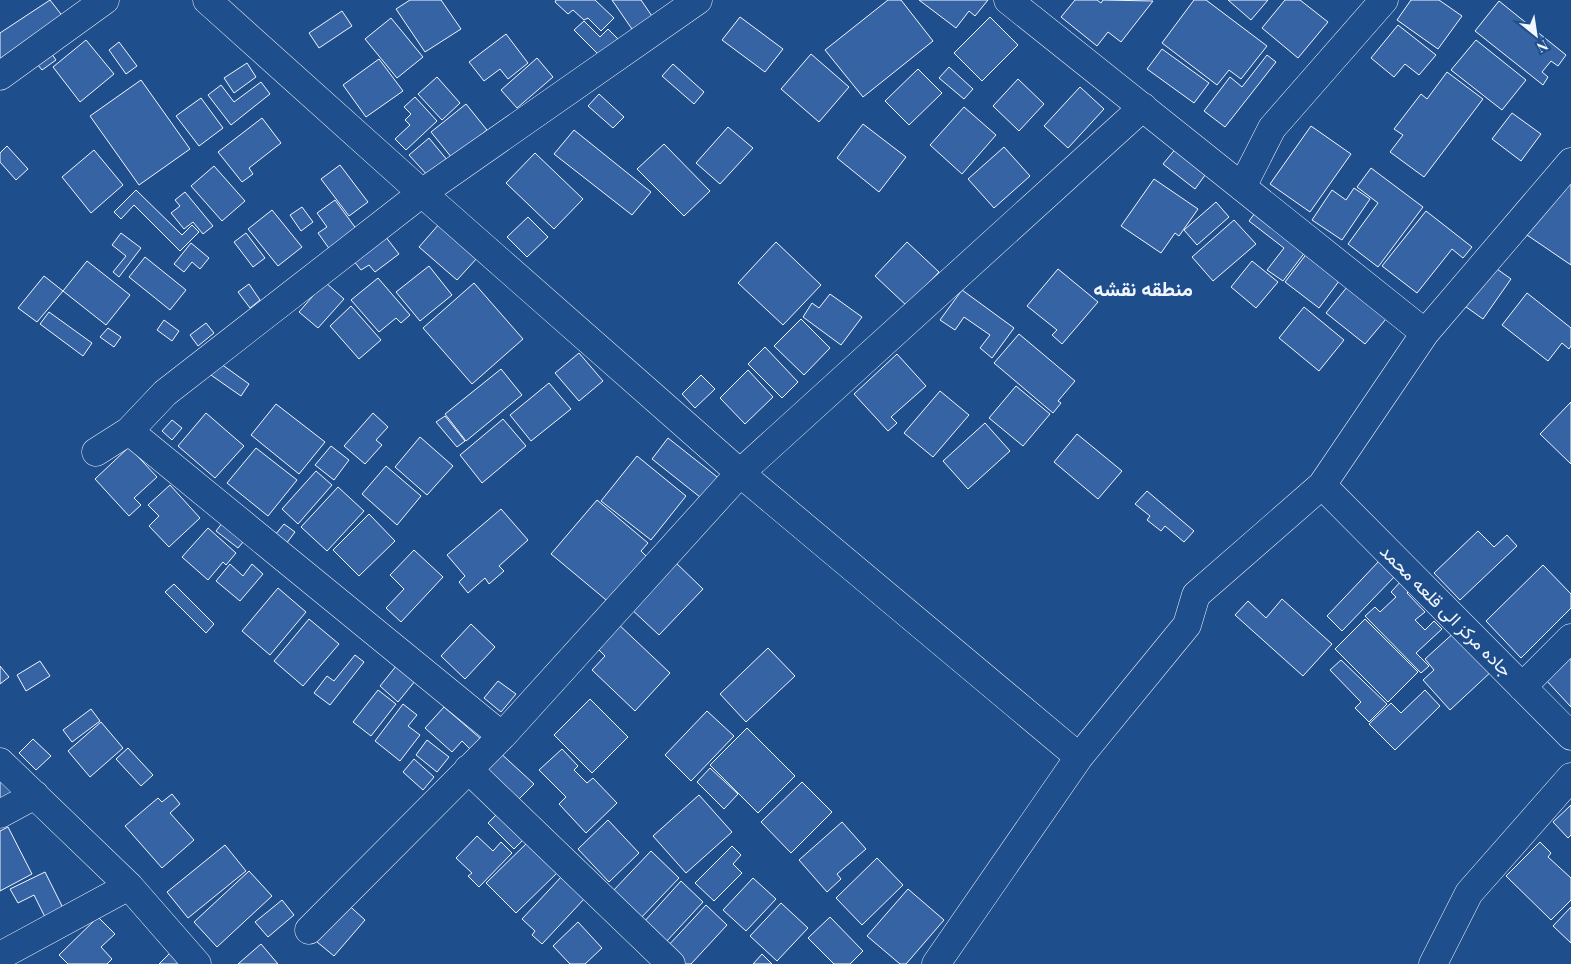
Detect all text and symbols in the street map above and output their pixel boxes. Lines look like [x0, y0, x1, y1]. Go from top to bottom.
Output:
north arrow [1511, 10, 1561, 60]
text: N [1534, 36, 1552, 57]
district label: منطقه نقشه [1093, 274, 1193, 301]
street label: جاده مرکز الی قلعه محمد [1375, 539, 1518, 682]

